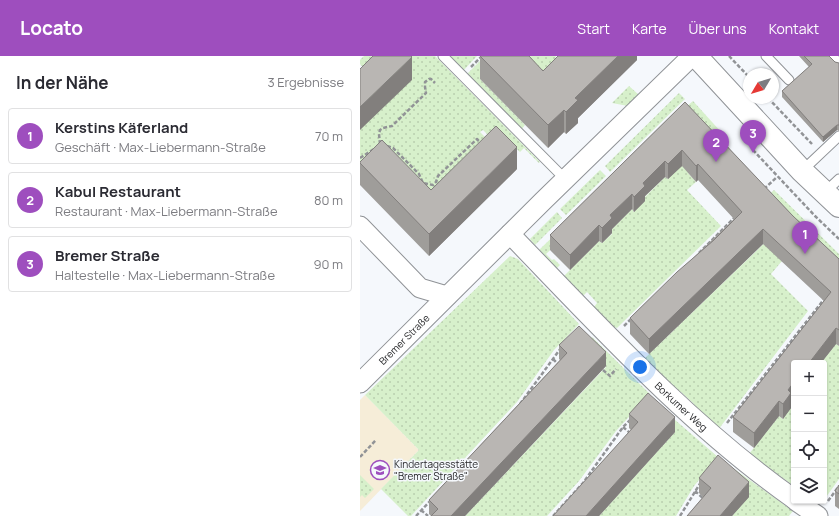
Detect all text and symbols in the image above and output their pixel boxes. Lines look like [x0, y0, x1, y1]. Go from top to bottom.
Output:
text: Locato [20, 15, 83, 41]
text: Start [577, 19, 610, 38]
text: Karte [632, 19, 667, 38]
text: Über uns [689, 19, 747, 38]
text: Kontakt [769, 19, 819, 38]
north arrow [743, 68, 779, 104]
text: In der Nähe [16, 71, 109, 94]
text: 3 Ergebnisse [267, 73, 344, 91]
text: Kerstins Käferland [55, 117, 188, 138]
pin: 3 [740, 120, 766, 153]
text: 1 [27, 127, 33, 145]
text: 70 m [315, 127, 343, 145]
pin: 2 [703, 129, 729, 162]
text: Geschäft · Max-Liebermann-Straße [55, 138, 266, 156]
text: Kabul Restaurant [55, 181, 181, 202]
text: 2 [26, 191, 34, 209]
text: 80 m [314, 191, 343, 209]
text: Restaurant · Max-Liebermann-Straße [55, 202, 278, 220]
pin: 1 [792, 221, 818, 254]
text: Bremer Straße [55, 245, 160, 266]
text: 3 [26, 255, 34, 273]
text: 90 m [313, 255, 343, 273]
text: Haltestelle · Max-Liebermann-Straße [55, 266, 275, 284]
street label: Bremer Straße [376, 311, 433, 368]
your location [630, 357, 650, 377]
map controls [791, 360, 827, 504]
button: + [791, 360, 827, 396]
street label: Borkumer Weg [652, 378, 711, 434]
button: − [791, 396, 827, 432]
button: locate [791, 432, 827, 468]
place label: Kindertagesstätte "Bremer Straße" [394, 457, 478, 483]
school or university icon: Kindertagesstätte "Bremer Straße" [369, 459, 391, 481]
button: layers [791, 468, 827, 504]

